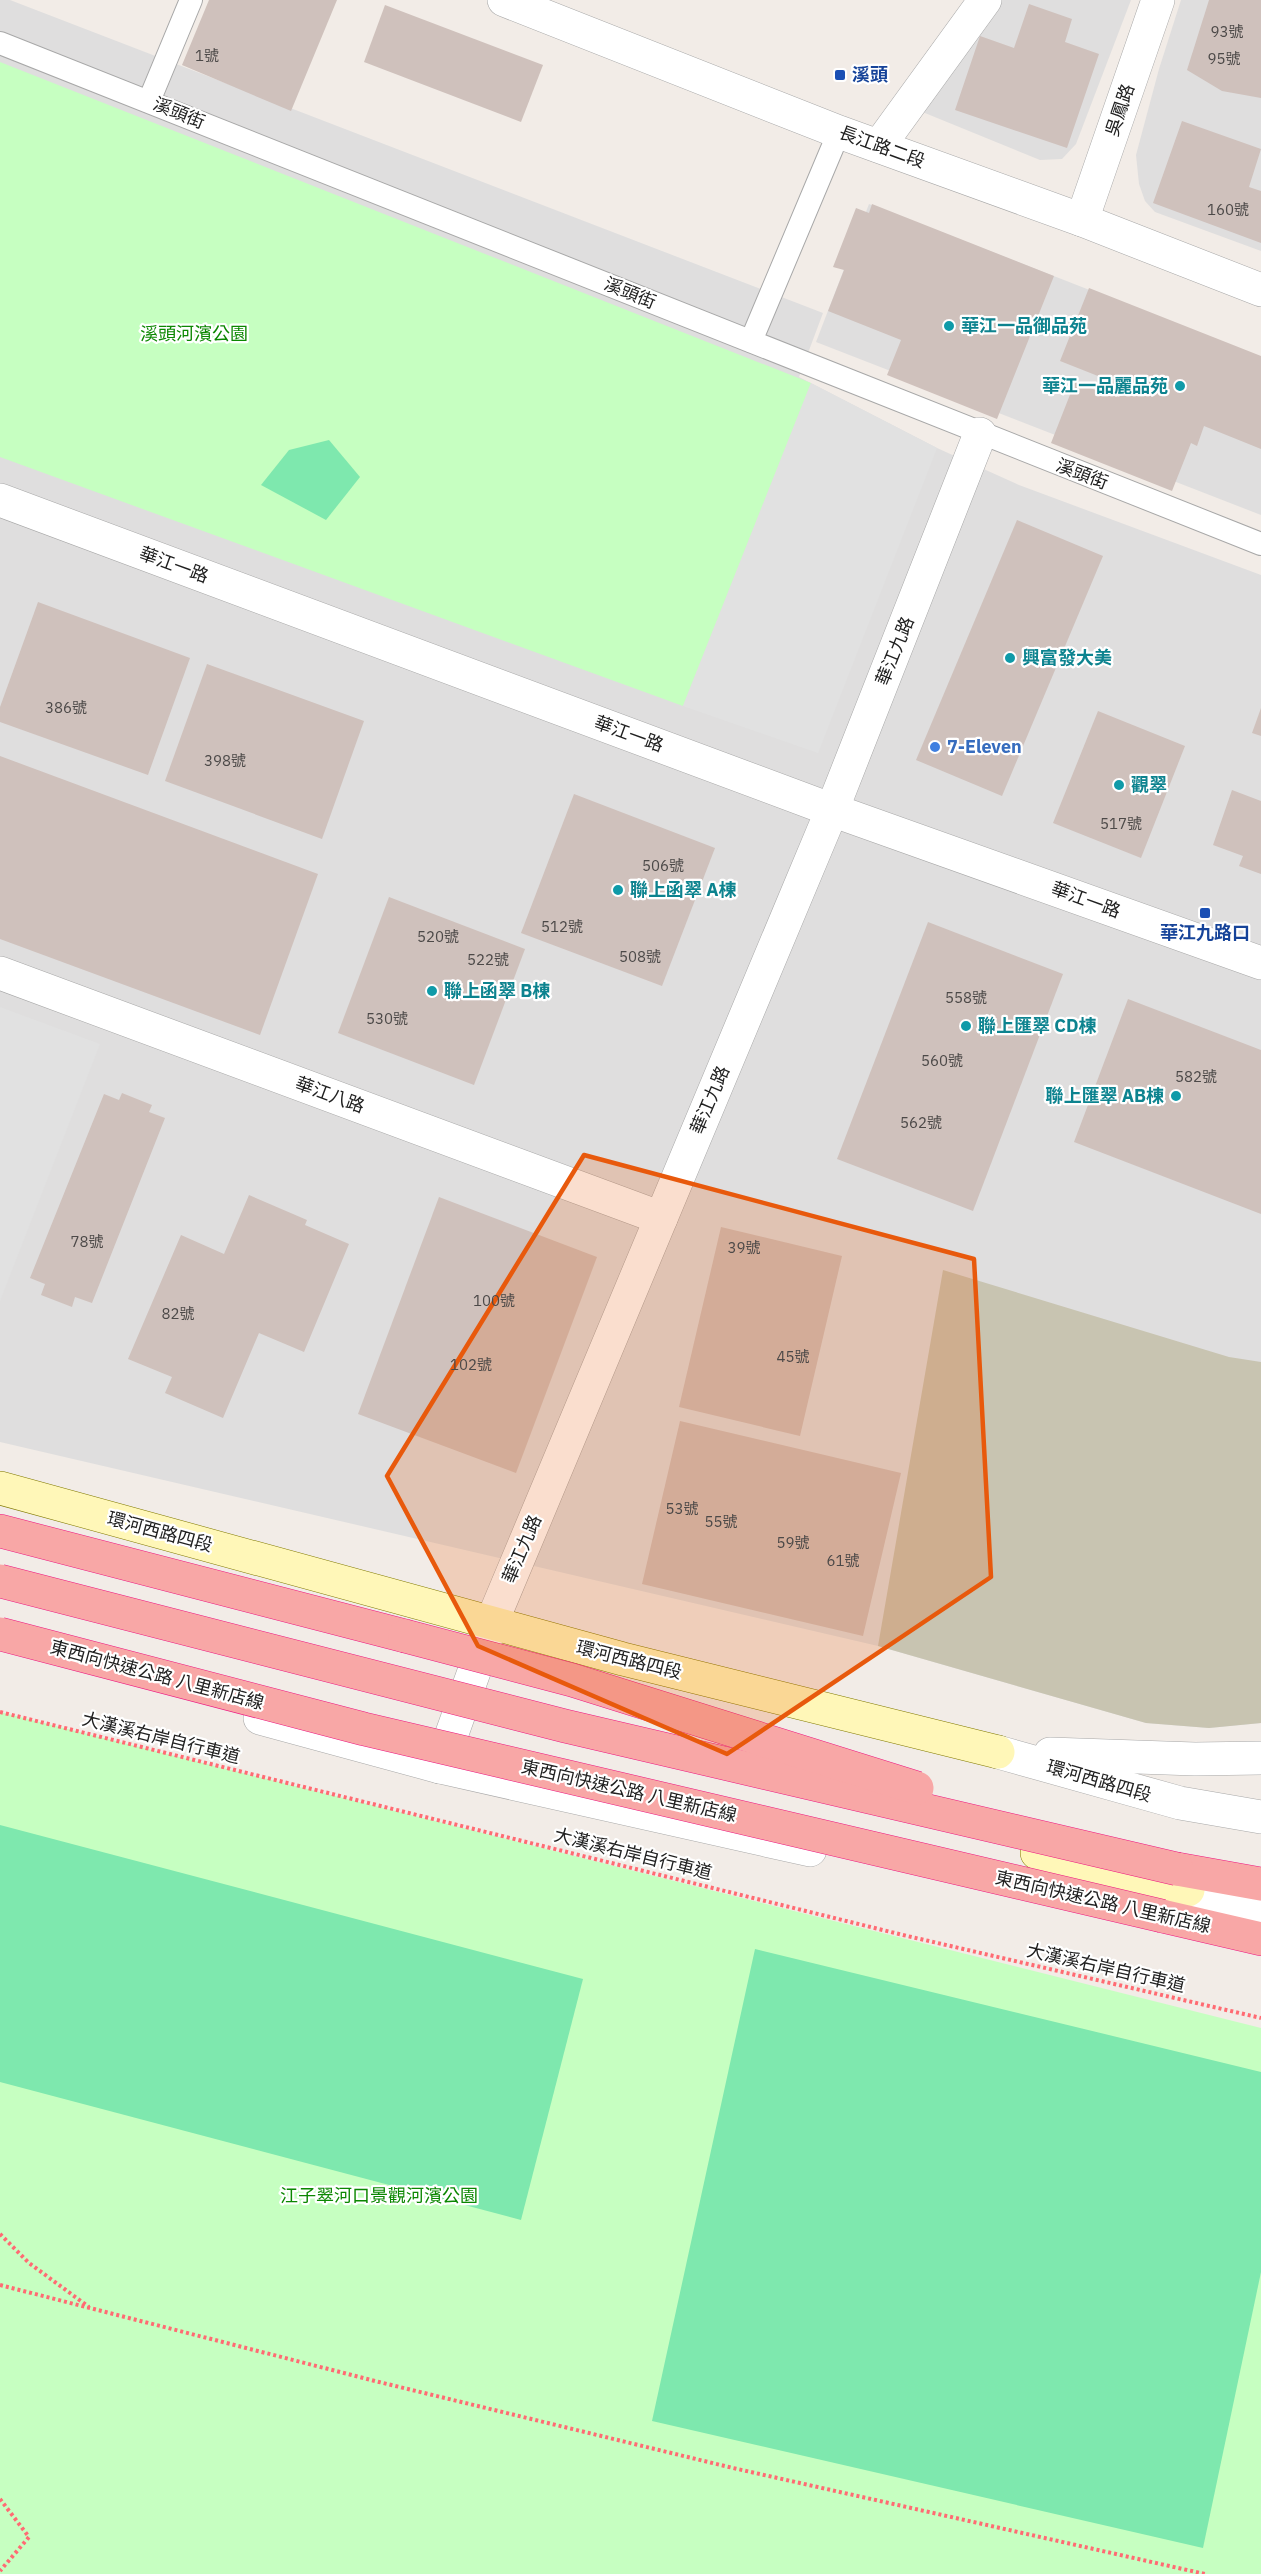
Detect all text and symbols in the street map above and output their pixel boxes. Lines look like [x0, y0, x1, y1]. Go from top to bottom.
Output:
house number: 93號 [1210, 22, 1244, 41]
house number: 1號 [195, 46, 219, 65]
house number: 95號 [1207, 49, 1241, 68]
place label: 溪頭 [852, 63, 888, 86]
marker: 溪頭 [833, 68, 847, 82]
street label: 吳鳳路 [1100, 81, 1139, 139]
street label: 溪頭街 [150, 92, 209, 133]
street label: 長江路二段 [836, 120, 928, 173]
house number: 160號 [1207, 200, 1249, 219]
street label: 溪頭街 [601, 272, 660, 313]
place label: 華江一品御品苑 [961, 314, 1087, 337]
marker: 華江一品御品苑 [942, 319, 956, 333]
park label: 溪頭河濱公園 [140, 322, 248, 345]
place label: 華江一品麗品苑 [1042, 374, 1168, 397]
marker: 華江一品麗品苑 [1173, 379, 1187, 393]
street label: 溪頭街 [1053, 453, 1112, 494]
street label: 華江一路 [136, 541, 212, 588]
street label: 華江九路 [870, 613, 919, 688]
place label: 興富發大美 [1022, 646, 1112, 669]
marker: 興富發大美 [1003, 651, 1017, 665]
house number: 386號 [45, 698, 87, 717]
street label: 華江一路 [591, 710, 667, 757]
place label: 7-Eleven [947, 735, 1022, 758]
marker: 7-Eleven [928, 740, 942, 754]
house number: 398號 [204, 751, 246, 770]
place label: 觀翠 [1131, 773, 1167, 796]
marker: 觀翠 [1112, 778, 1126, 792]
house number: 517號 [1100, 814, 1142, 833]
house number: 506號 [642, 856, 684, 875]
street label: 華江一路 [1048, 876, 1124, 923]
place label: 聯上函翠 A棟 [630, 878, 737, 901]
marker: 聯上函翠 A棟 [611, 883, 625, 897]
marker: 華江九路口 [1198, 906, 1212, 920]
house number: 512號 [541, 917, 583, 936]
place label: 華江九路口 [1160, 921, 1250, 944]
house number: 520號 [417, 927, 459, 946]
house number: 508號 [619, 947, 661, 966]
house number: 522號 [467, 950, 509, 969]
place label: 聯上函翠 B棟 [444, 979, 550, 1002]
marker: 聯上函翠 B棟 [425, 984, 439, 998]
house number: 558號 [945, 988, 987, 1007]
house number: 530號 [366, 1009, 408, 1028]
place label: 聯上匯翠 CD棟 [978, 1014, 1097, 1037]
marker: 聯上匯翠 CD棟 [959, 1019, 973, 1033]
house number: 560號 [921, 1051, 963, 1070]
street label: 華江九路 [685, 1062, 734, 1137]
house number: 582號 [1175, 1067, 1217, 1086]
street label: 華江八路 [292, 1071, 368, 1118]
place label: 聯上匯翠 AB棟 [1045, 1084, 1164, 1107]
marker: 聯上匯翠 AB棟 [1169, 1089, 1183, 1103]
house number: 562號 [900, 1113, 942, 1132]
house number: 78號 [70, 1232, 104, 1251]
house number: 39號 [727, 1238, 761, 1257]
house number: 100號 [473, 1291, 515, 1310]
house number: 82號 [161, 1304, 195, 1323]
house number: 45號 [776, 1347, 810, 1366]
house number: 102號 [450, 1355, 492, 1374]
house number: 53號 [665, 1499, 699, 1518]
street label: 環河西路四段 [105, 1506, 215, 1557]
street label: 華江九路 [497, 1511, 546, 1586]
house number: 55號 [704, 1512, 738, 1531]
house number: 59號 [776, 1533, 810, 1552]
house number: 61號 [826, 1551, 860, 1570]
street label: 東西向快速公路 八里新店線 [48, 1635, 266, 1714]
street label: 環河西路四段 [574, 1635, 684, 1684]
street label: 大漢溪右岸自行車道 [80, 1707, 242, 1768]
street label: 東西向快速公路 八里新店線 [519, 1755, 739, 1826]
street label: 環河西路四段 [1044, 1755, 1154, 1806]
street label: 大漢溪右岸自行車道 [552, 1823, 714, 1884]
street label: 東西向快速公路 八里新店線 [993, 1866, 1213, 1937]
street label: 大漢溪右岸自行車道 [1025, 1938, 1188, 1997]
park label: 江子翠河口景觀河濱公園 [280, 2184, 478, 2207]

